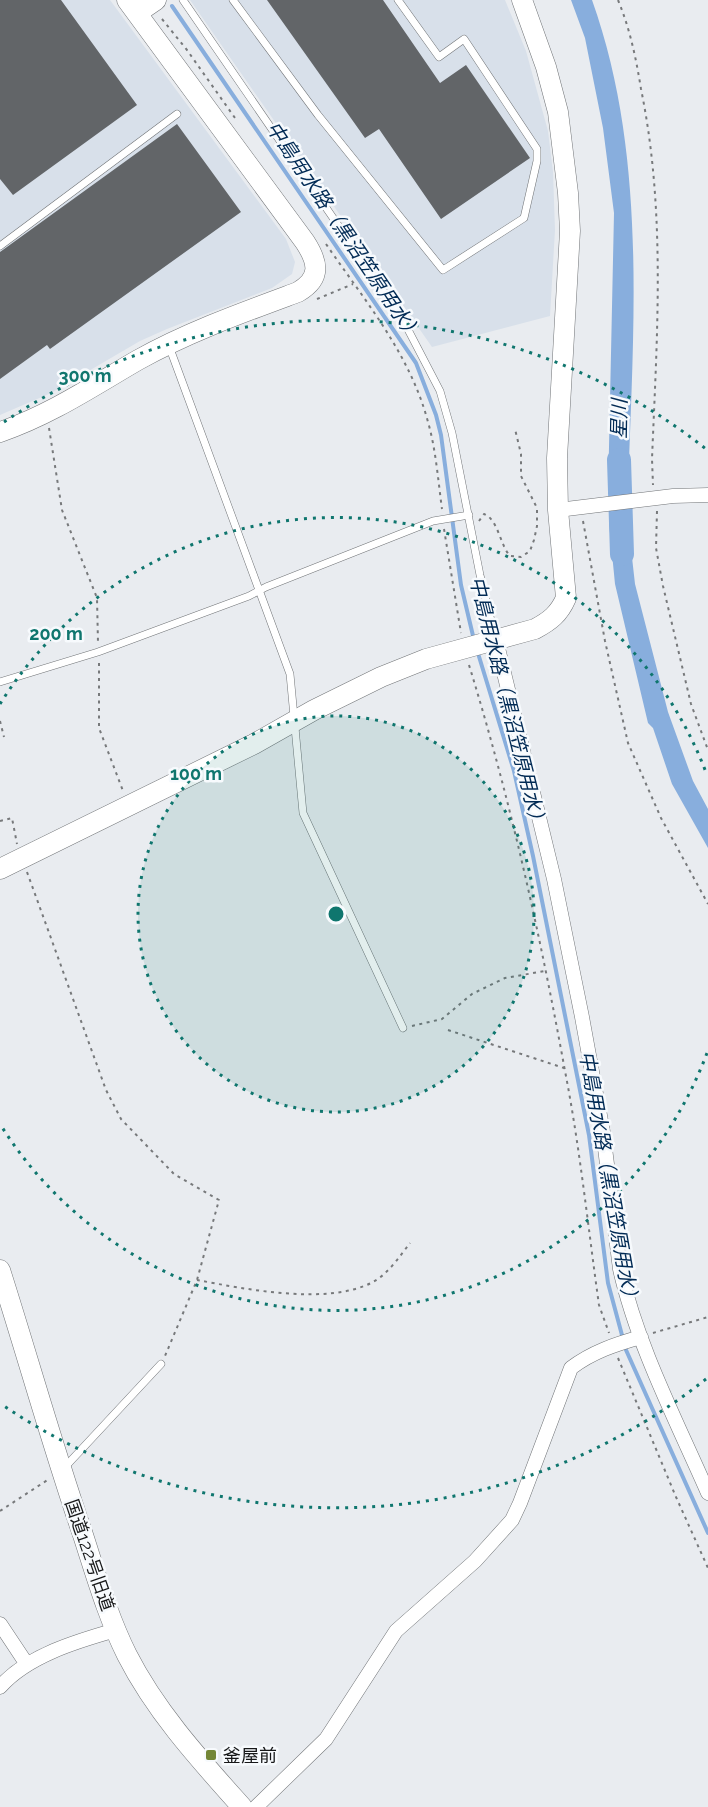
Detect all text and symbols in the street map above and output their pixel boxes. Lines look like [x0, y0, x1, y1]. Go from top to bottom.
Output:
water label: 中島用水路（黒沼笠原用水） [261, 117, 427, 345]
text: 300 m [58, 365, 112, 386]
water label: 星川 [607, 397, 631, 439]
water label: 中島用水路（黒沼笠原用水） [465, 574, 551, 832]
text: 200 m [29, 623, 83, 644]
text: 100 m [170, 763, 222, 784]
centre of rings [326, 904, 346, 924]
water label: 中島用水路（黒沼笠原用水） [575, 1049, 643, 1309]
street label: 国道122号旧道 [61, 1497, 119, 1613]
place label: 釜屋前 [223, 1745, 277, 1766]
marker: 釜屋前 [204, 1748, 218, 1762]

